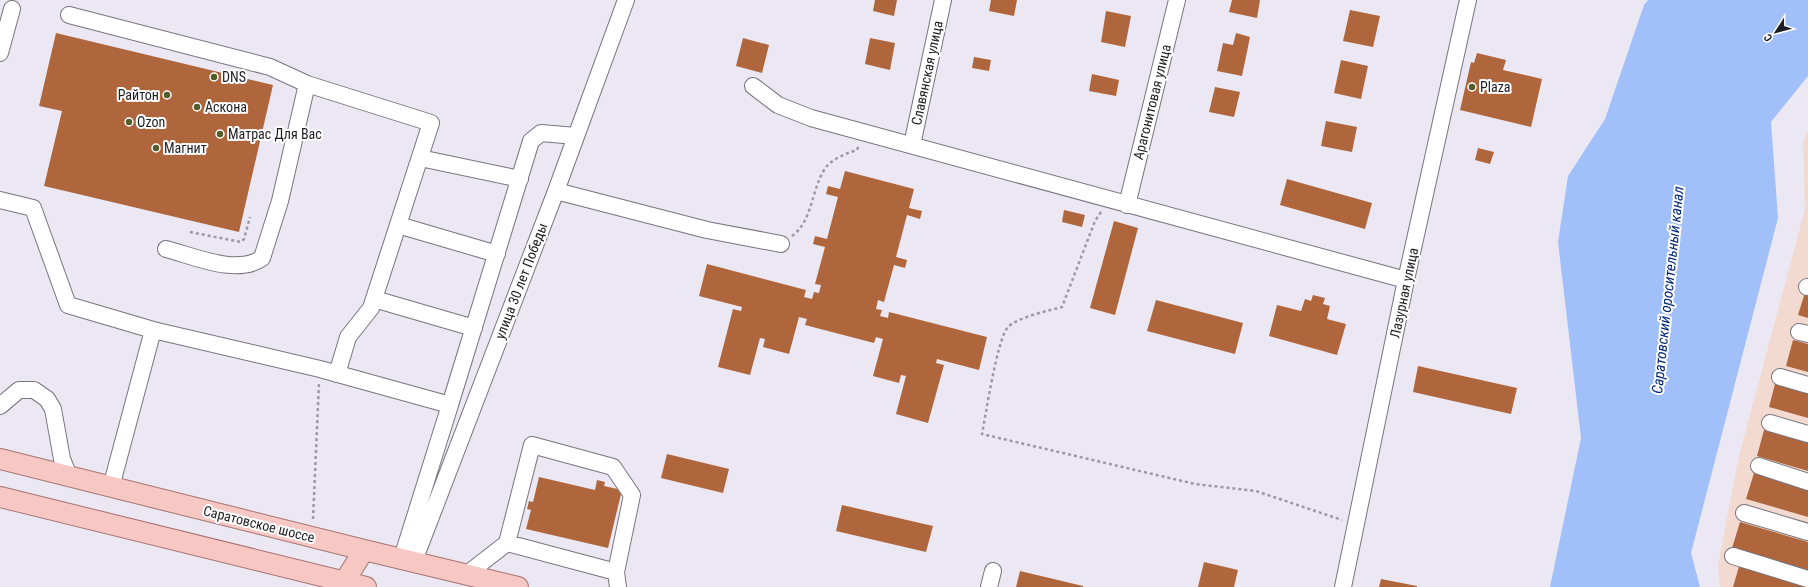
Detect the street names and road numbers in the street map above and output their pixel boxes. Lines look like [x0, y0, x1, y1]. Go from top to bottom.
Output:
street label: Славянская улица [908, 19, 946, 127]
street label: Арагонитовая улица [1130, 43, 1174, 161]
street label: улица 30 лет Победы [491, 221, 551, 341]
street label: Лазурная улица [1387, 246, 1421, 340]
street label: Саратовское шоссе [202, 502, 317, 546]

